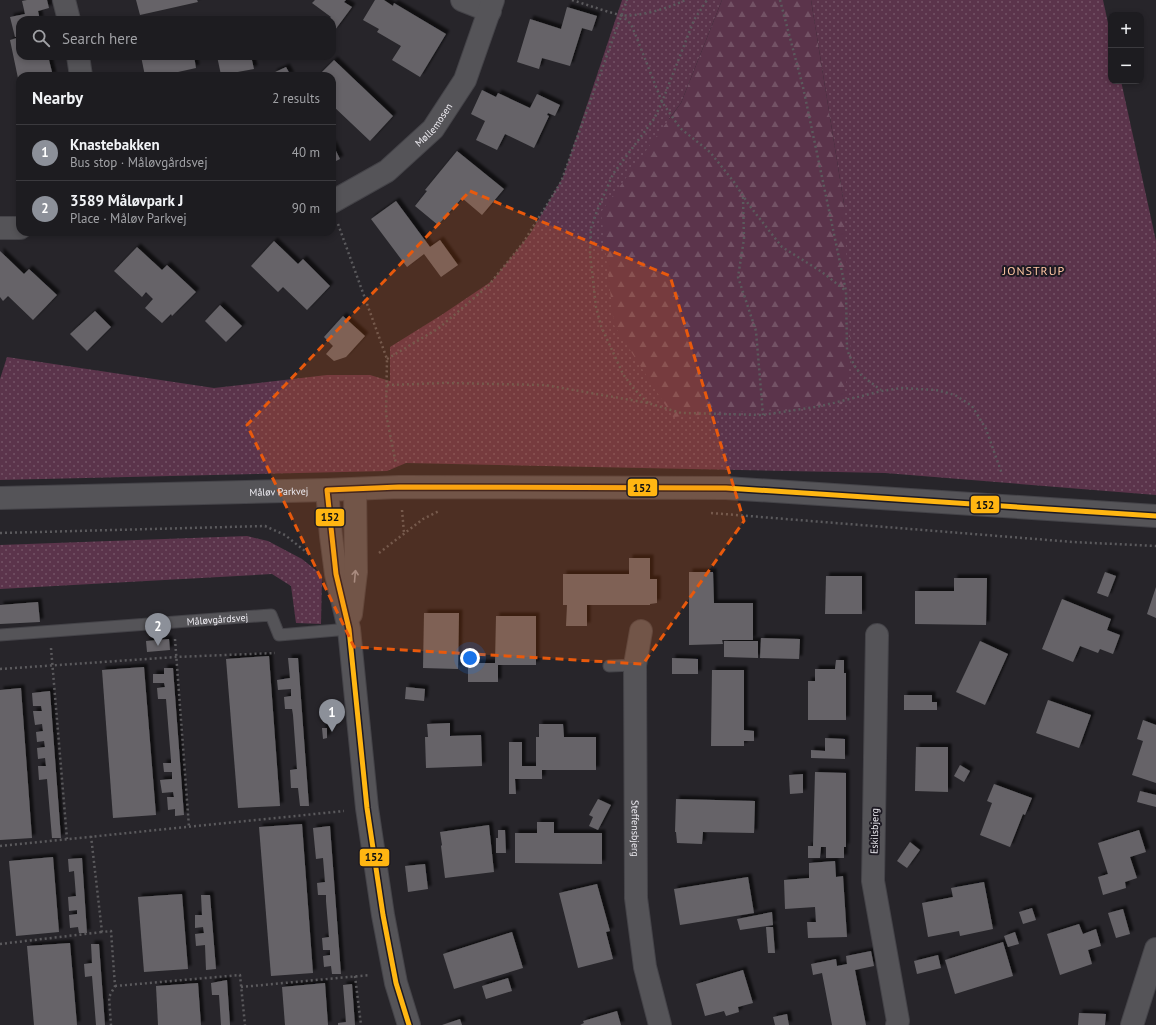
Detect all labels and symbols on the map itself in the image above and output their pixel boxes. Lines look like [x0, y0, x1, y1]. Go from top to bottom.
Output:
street label: Møllemosen [412, 101, 455, 149]
district label: JONSTRUP [1002, 263, 1065, 278]
line badge: 152 [627, 478, 658, 497]
text: 152 [633, 481, 651, 495]
street label: Måløv Parkvej [249, 484, 309, 499]
line badge: 152 [970, 495, 1000, 514]
text: 152 [976, 498, 994, 512]
line badge: 152 [315, 508, 345, 527]
text: 152 [321, 510, 339, 524]
one-way arrow [352, 570, 359, 583]
street label: Måløvgårdsvej [186, 611, 249, 628]
pin: 2 [145, 613, 171, 646]
your location [460, 648, 480, 668]
pin: 1 [319, 699, 345, 732]
street label: Steffensbjerg [629, 800, 642, 857]
street label: Eskilsbjerg [868, 808, 881, 854]
line badge: 152 [359, 848, 390, 867]
text: 152 [365, 850, 383, 864]

